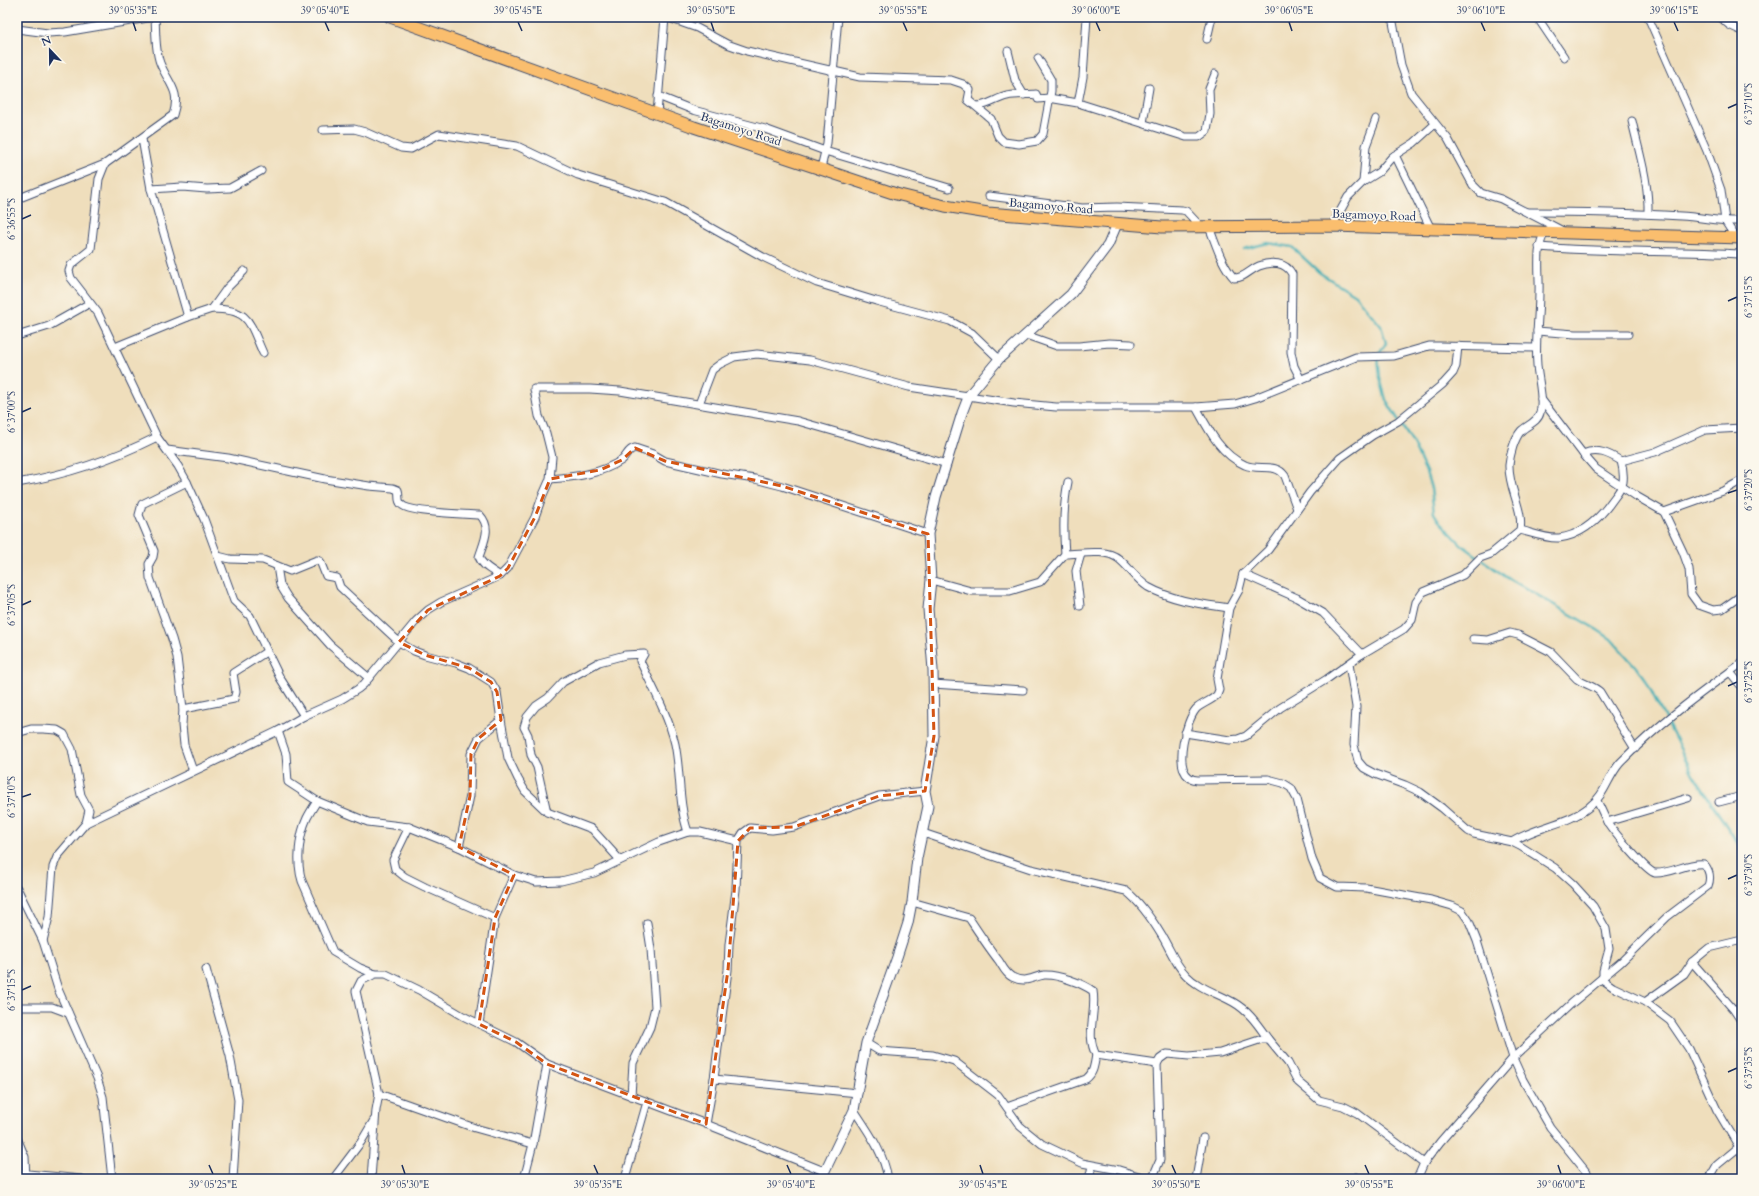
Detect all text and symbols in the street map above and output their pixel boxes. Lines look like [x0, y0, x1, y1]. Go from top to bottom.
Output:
text: 39°05'35"E [109, 4, 157, 18]
text: 39°05'40"E [301, 4, 349, 18]
text: 39°05'45"E [494, 4, 542, 18]
text: 39°05'50"E [687, 4, 735, 18]
text: 39°05'55"E [879, 4, 927, 18]
text: 39°06'00"E [1072, 4, 1120, 18]
text: 39°06'05"E [1265, 4, 1313, 18]
text: 39°06'10"E [1457, 4, 1505, 18]
text: 39°06'15"E [1650, 4, 1698, 18]
north arrow [30, 30, 70, 70]
text: N [39, 32, 54, 50]
text: 6°37'10"S [1742, 83, 1756, 125]
street label: Bagamoyo Road [698, 108, 784, 150]
street label: Bagamoyo Road [1008, 194, 1094, 218]
text: 6°36'55"S [5, 198, 19, 240]
street label: Bagamoyo Road [1332, 206, 1417, 224]
text: 6°37'15"S [1742, 276, 1756, 318]
text: 6°37'00"S [5, 391, 19, 433]
text: 6°37'20"S [1742, 469, 1756, 511]
text: 6°37'05"S [5, 584, 19, 626]
text: 6°37'25"S [1742, 661, 1756, 703]
text: 6°37'10"S [5, 776, 19, 818]
text: 6°37'30"S [1742, 854, 1756, 896]
text: 6°37'15"S [5, 969, 19, 1011]
text: 6°37'35"S [1742, 1047, 1756, 1089]
text: 39°05'25"E [189, 1178, 237, 1192]
text: 39°05'30"E [381, 1178, 429, 1192]
text: 39°05'35"E [574, 1178, 622, 1192]
text: 39°05'40"E [767, 1178, 815, 1192]
text: 39°05'45"E [959, 1178, 1007, 1192]
text: 39°05'50"E [1152, 1178, 1200, 1192]
text: 39°05'55"E [1345, 1178, 1393, 1192]
text: 39°06'00"E [1537, 1178, 1585, 1192]

